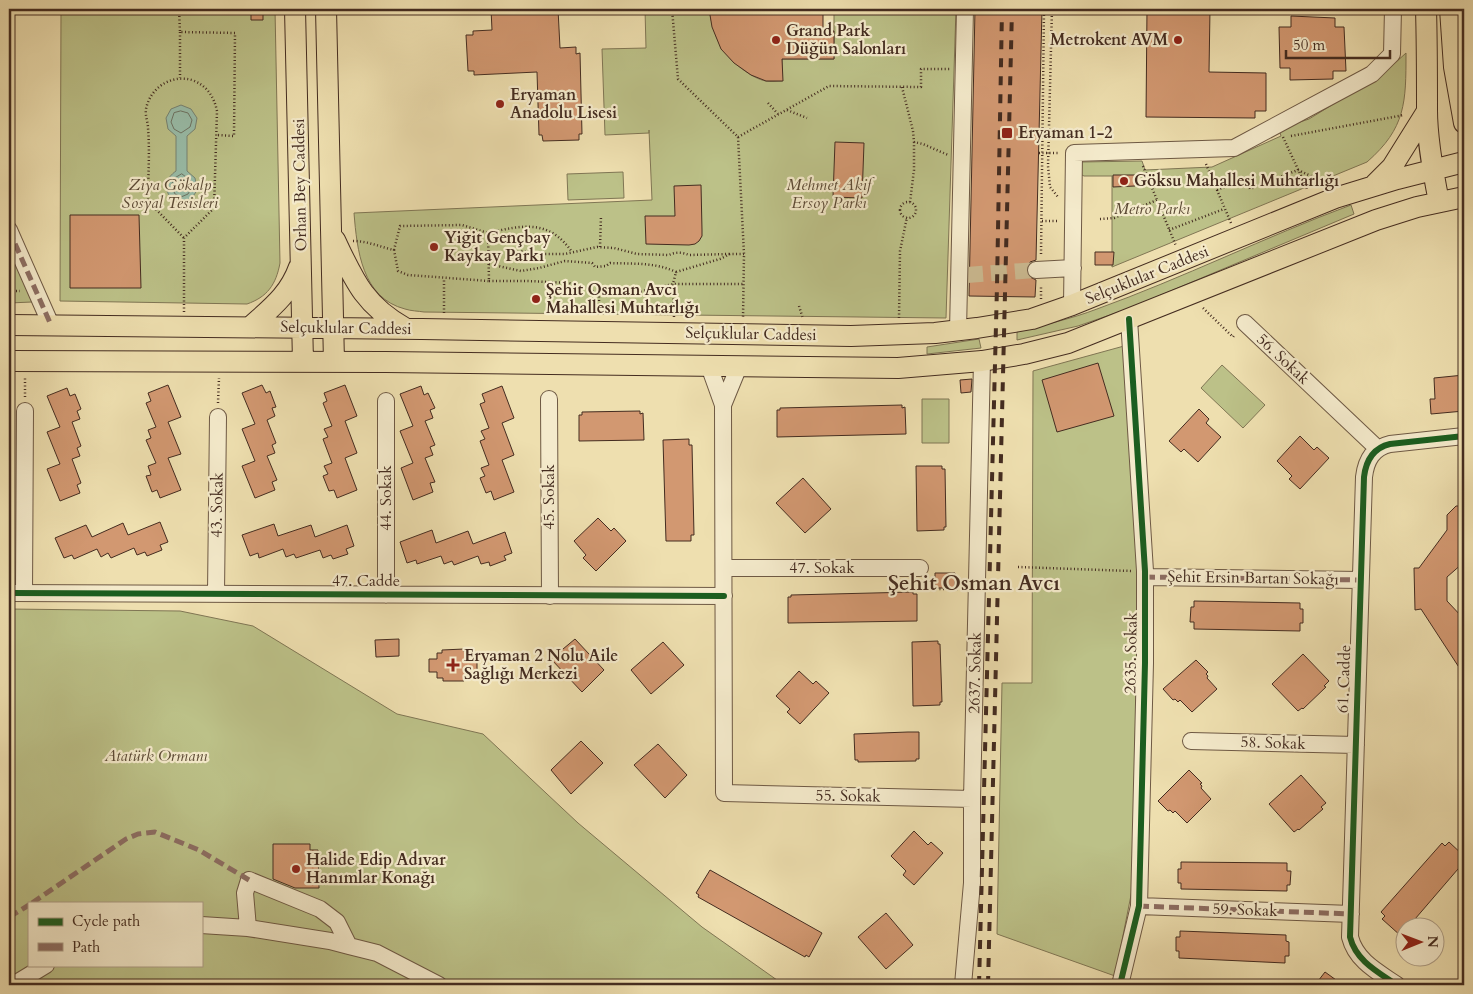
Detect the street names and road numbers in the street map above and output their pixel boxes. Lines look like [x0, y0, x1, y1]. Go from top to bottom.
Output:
street label: Orhan Bey Caddesi [288, 118, 312, 252]
street label: Selçuklular Caddesi [1082, 240, 1212, 310]
street label: Selçuklular Caddesi [280, 316, 412, 340]
street label: Selçuklular Caddesi [685, 322, 817, 346]
street label: 56. Sokak [1252, 329, 1315, 390]
street label: 45. Sokak [538, 464, 560, 530]
street label: 44. Sokak [375, 465, 397, 531]
street label: 43. Sokak [205, 472, 229, 538]
street label: 47. Sokak [789, 557, 855, 579]
street label: Şehit Ersin Bartan Sokağı [1167, 566, 1339, 591]
street label: 47. Cadde [332, 570, 400, 592]
street label: 2635. Sokak [1119, 611, 1143, 694]
street label: 2637. Sokak [963, 631, 987, 714]
street label: 61. Cadde [1332, 645, 1356, 713]
street label: 58. Sokak [1240, 731, 1307, 755]
street label: 55. Sokak [815, 784, 881, 808]
street label: 59. Sokak [1212, 898, 1279, 922]

